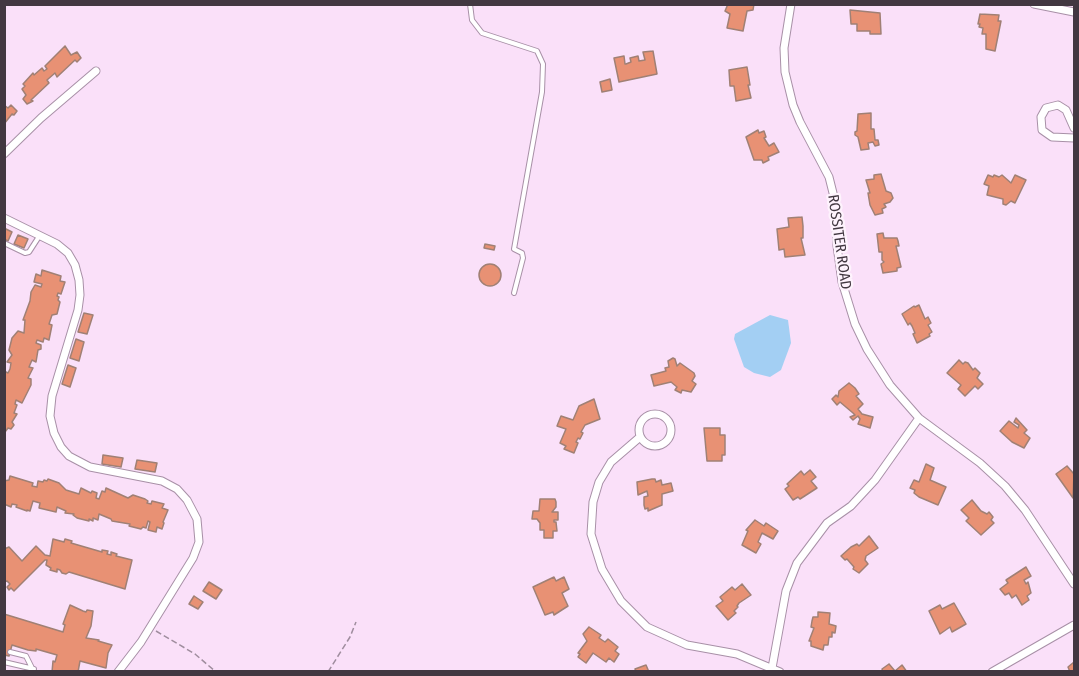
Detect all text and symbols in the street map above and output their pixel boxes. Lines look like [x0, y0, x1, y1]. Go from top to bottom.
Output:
street label: ROSSITER ROAD [823, 193, 855, 291]

